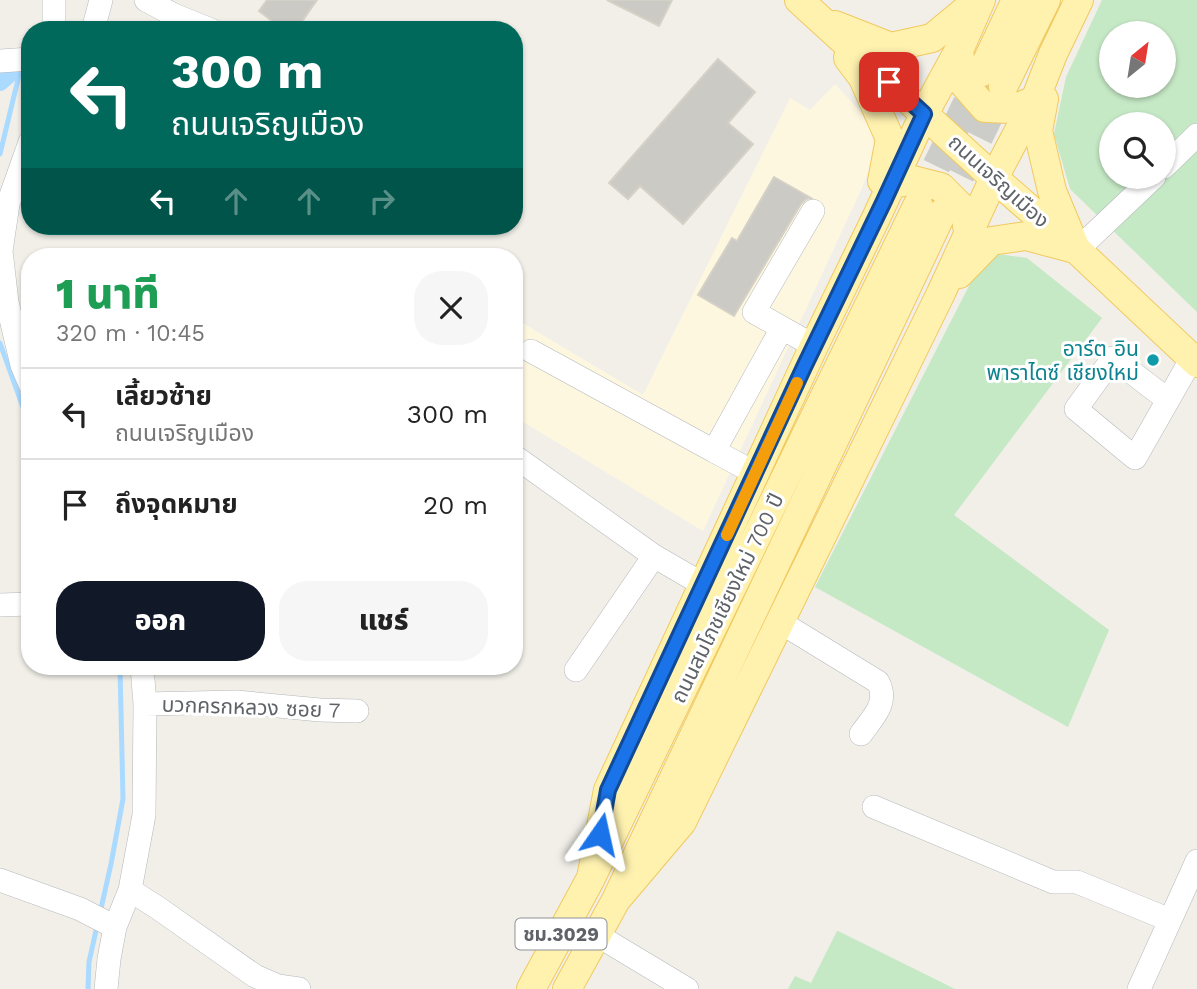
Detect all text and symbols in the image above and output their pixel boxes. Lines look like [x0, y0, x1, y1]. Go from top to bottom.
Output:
north arrow [1099, 21, 1176, 98]
map controls [1099, 21, 1176, 189]
text: 300 m [171, 42, 323, 100]
icon: left [56, 49, 147, 140]
pin [859, 52, 919, 112]
icon: arrive [870, 63, 908, 101]
text: ถนนเจริญเมือง [171, 105, 364, 143]
button: search [1099, 112, 1176, 189]
street label: ถนนเจริญเมือง [943, 129, 1055, 233]
icon: left [144, 182, 182, 220]
icon: ahead [217, 182, 255, 220]
icon: ahead [290, 182, 328, 220]
icon: right [363, 182, 401, 220]
text: 1 นาที [56, 269, 160, 318]
button: close [414, 271, 488, 345]
text: 320 m · 10:45 [56, 320, 205, 347]
place label: อาร์ต อิน พาราไดซ์ เชียงใหม่ [987, 336, 1139, 385]
marker: อาร์ต อิน พาราไดซ์ เชียงใหม่ [1145, 352, 1161, 368]
text: เลี้ยวซ้าย [115, 381, 212, 411]
icon: left [56, 395, 94, 433]
text: 300 m [407, 399, 488, 429]
text: ถนนเจริญเมือง [115, 420, 254, 447]
icon: arrive [56, 486, 94, 524]
text: ถึงจุดหมาย [115, 489, 238, 519]
street label: ถนนสมโภชเชียงใหม่ 700 ปี [665, 489, 789, 707]
text: 20 m [423, 490, 488, 520]
button: ออก [56, 581, 265, 661]
button: แชร์ [279, 581, 488, 661]
street label: บวกครกหลวง ซอย 7 [161, 691, 341, 723]
position arrow [563, 797, 637, 871]
road number: ชม.3029 [516, 918, 606, 950]

